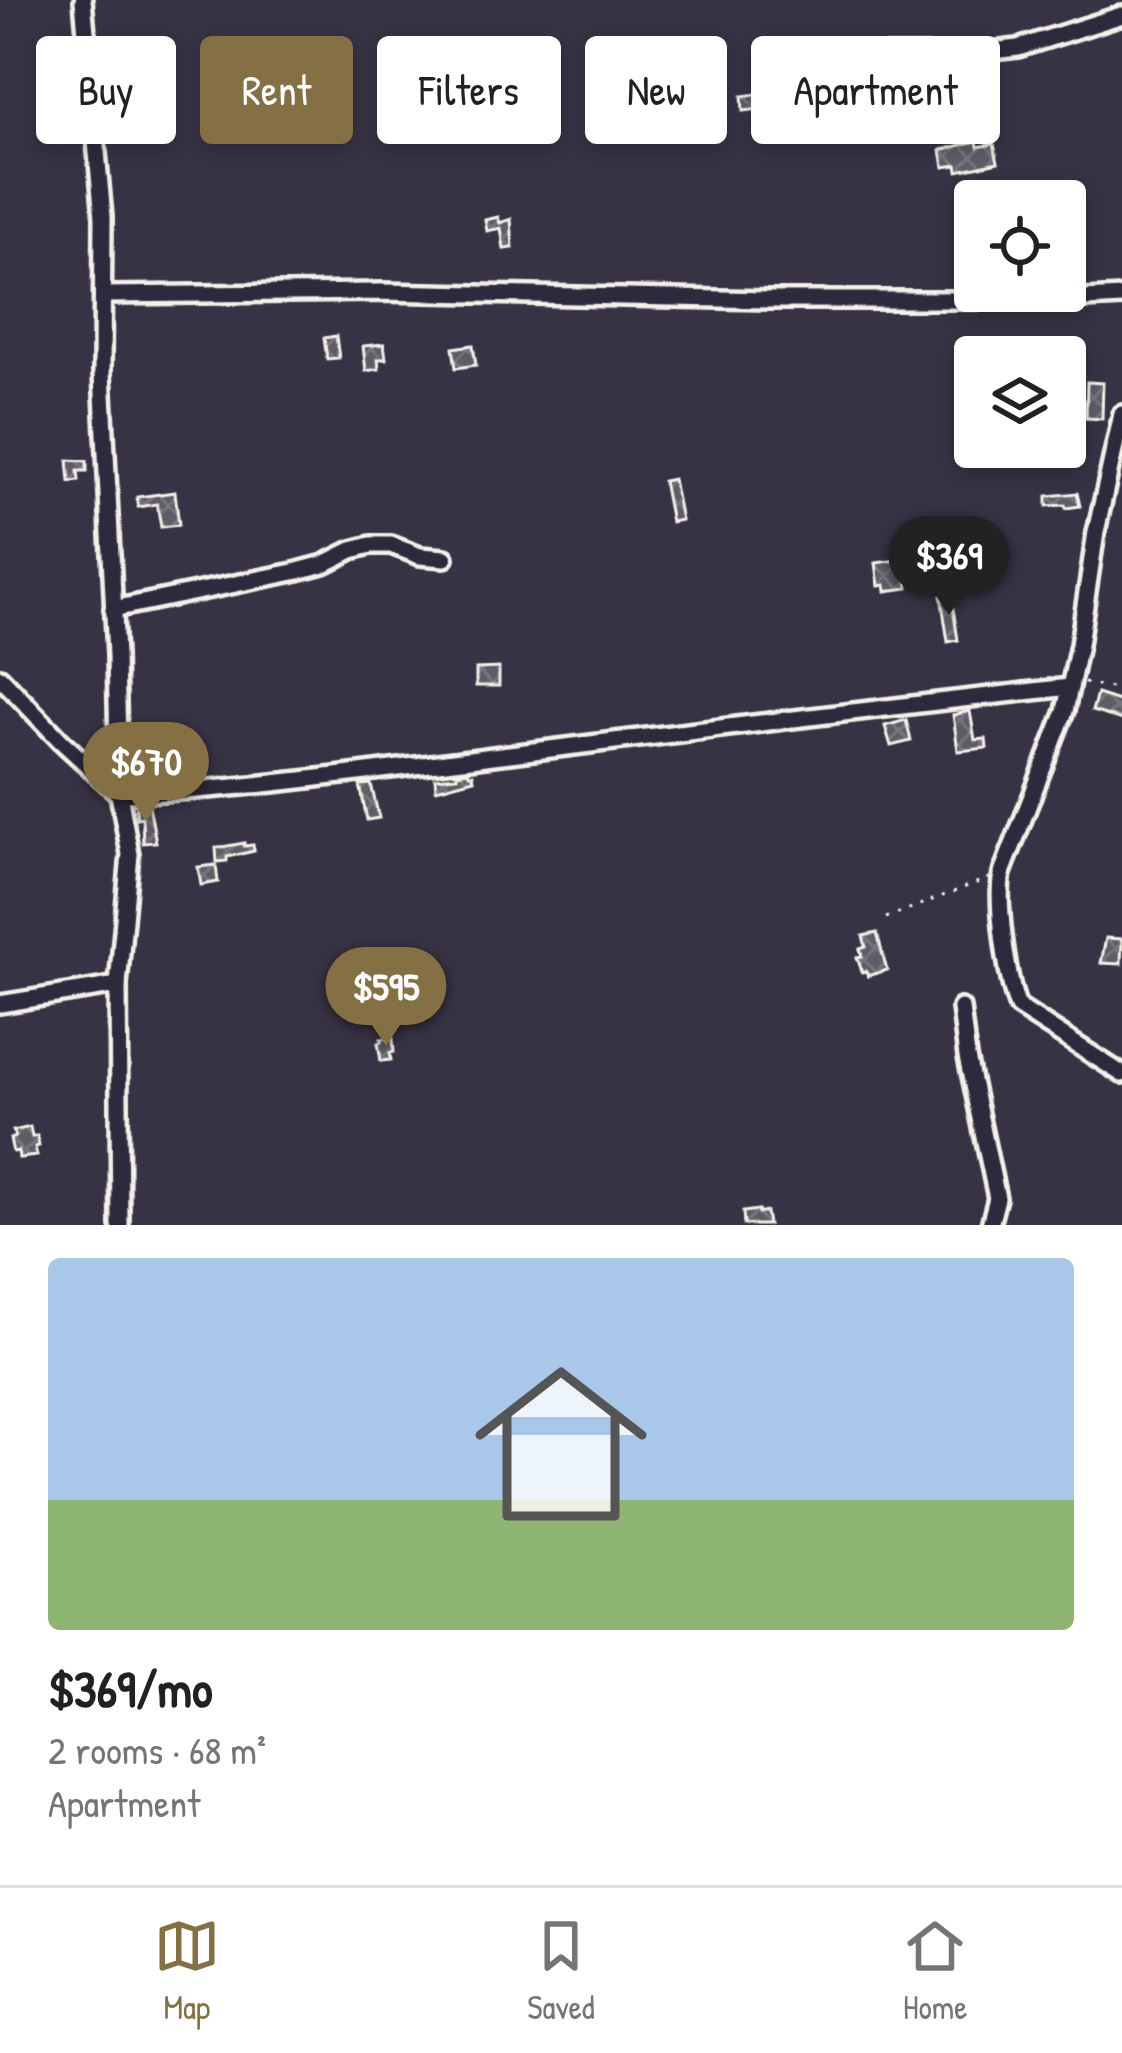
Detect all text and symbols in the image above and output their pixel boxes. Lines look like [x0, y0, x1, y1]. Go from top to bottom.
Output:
chip: Buy [36, 36, 176, 144]
chip: Rent [200, 36, 353, 144]
chip: Filters [377, 36, 561, 144]
chip: New [585, 36, 727, 144]
chip: Apartment [751, 36, 1000, 144]
map controls [954, 180, 1086, 468]
button: locate [954, 180, 1086, 312]
button: layers [954, 336, 1086, 468]
pin: $369 [878, 516, 1020, 618]
text: $369 [915, 528, 983, 581]
pin: $670 [75, 722, 217, 824]
text: $670 [110, 734, 182, 787]
pin: $595 [315, 947, 457, 1049]
text: $595 [352, 959, 420, 1012]
icon: home [453, 1336, 669, 1552]
text: $369/mo [48, 1654, 213, 1723]
text: 2 rooms · 68 m² [48, 1723, 266, 1776]
text: Apartment [48, 1776, 201, 1829]
tab: Map [154, 1913, 220, 2029]
tab: Saved [527, 1913, 595, 2029]
tab: Home [902, 1913, 968, 2029]

